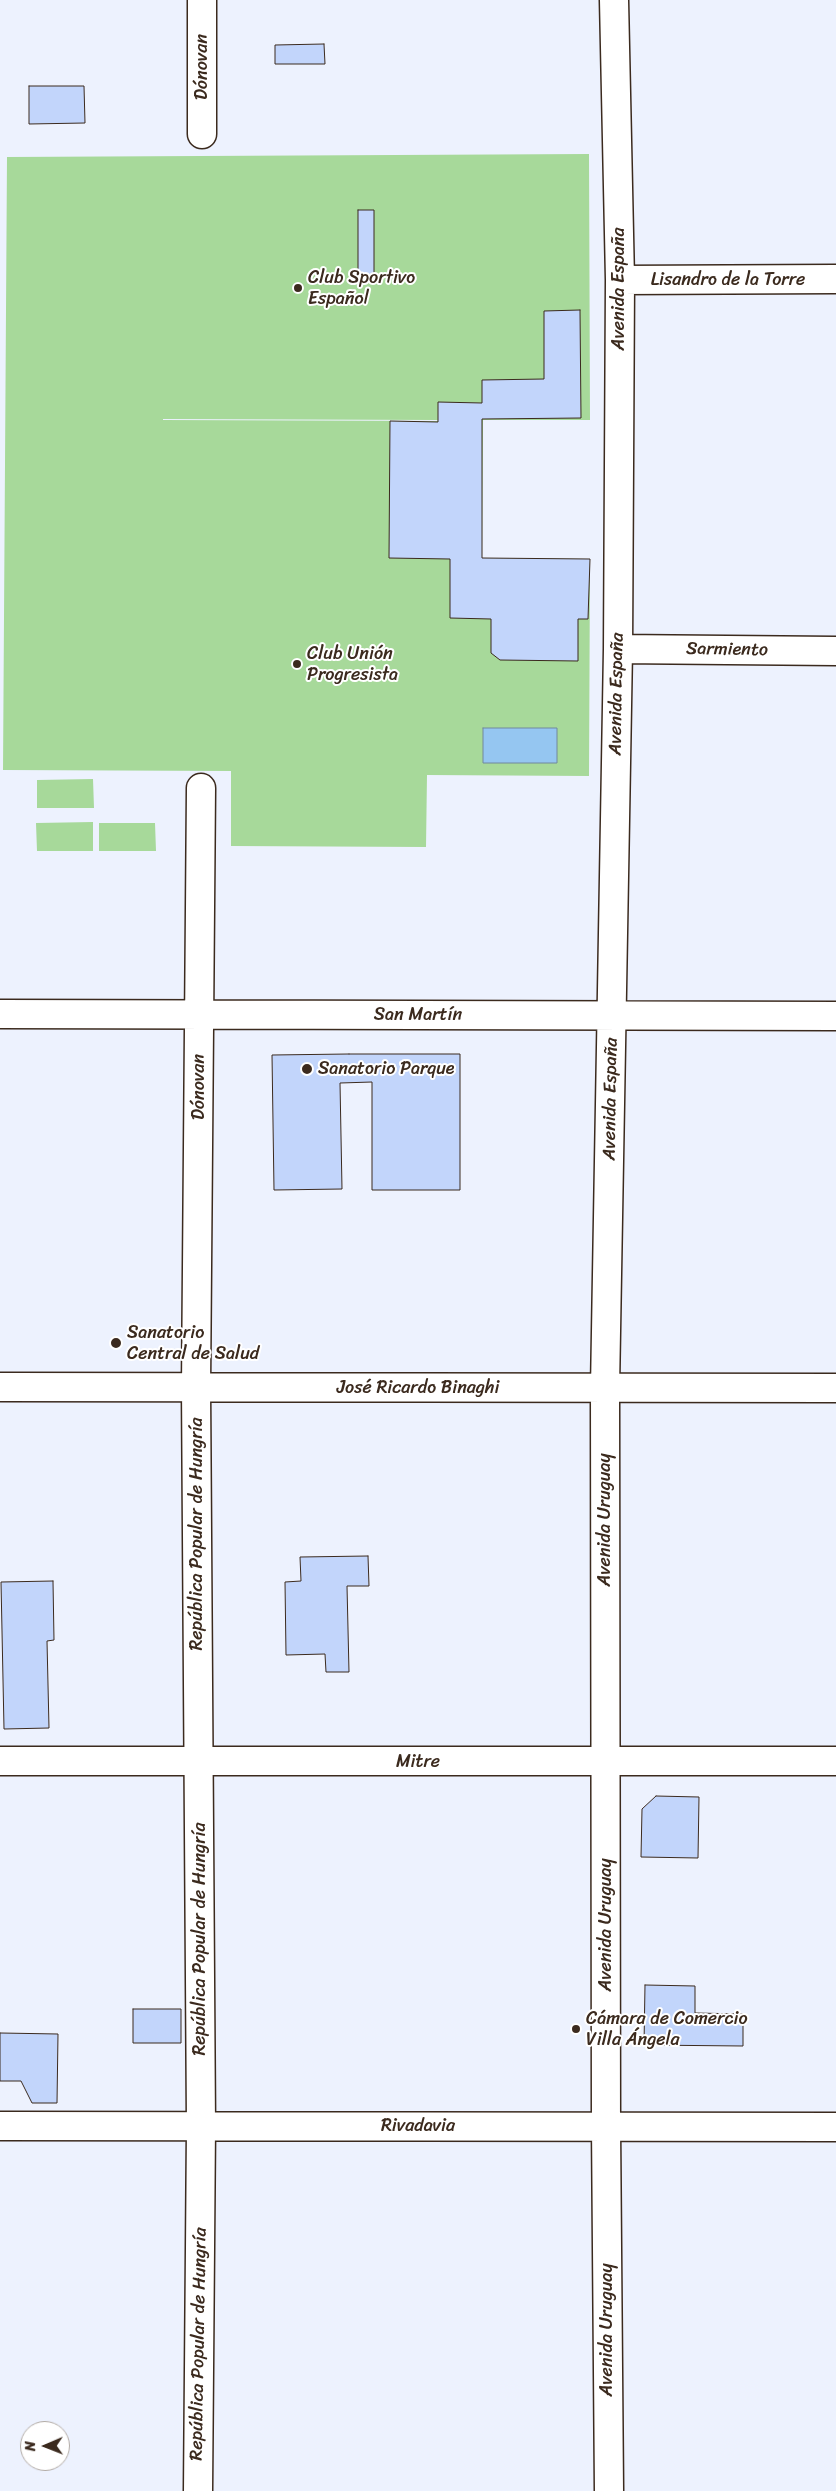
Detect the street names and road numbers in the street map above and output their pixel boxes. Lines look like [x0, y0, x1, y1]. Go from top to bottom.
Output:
street label: Dónovan [191, 34, 213, 100]
street label: Avenida España [608, 228, 630, 350]
street label: Lisandro de la Torre [651, 269, 805, 291]
street label: Avenida España [605, 632, 629, 756]
street label: Sarmiento [686, 638, 768, 662]
street label: San Martín [374, 1004, 462, 1026]
street label: Avenida España [599, 1037, 623, 1161]
street label: Dónovan [188, 1054, 210, 1120]
street label: José Ricardo Binaghi [337, 1377, 499, 1399]
street label: República Popular de Hungría [186, 1417, 208, 1651]
street label: Avenida Uruguay [594, 1453, 616, 1587]
street label: Mitre [396, 1751, 440, 1773]
street label: República Popular de Hungría [189, 1822, 211, 2056]
street label: Avenida Uruguay [595, 1858, 617, 1992]
street label: Rivadavia [381, 2115, 455, 2137]
street label: República Popular de Hungría [186, 2227, 212, 2461]
street label: Avenida Uruguay [596, 2263, 618, 2397]

